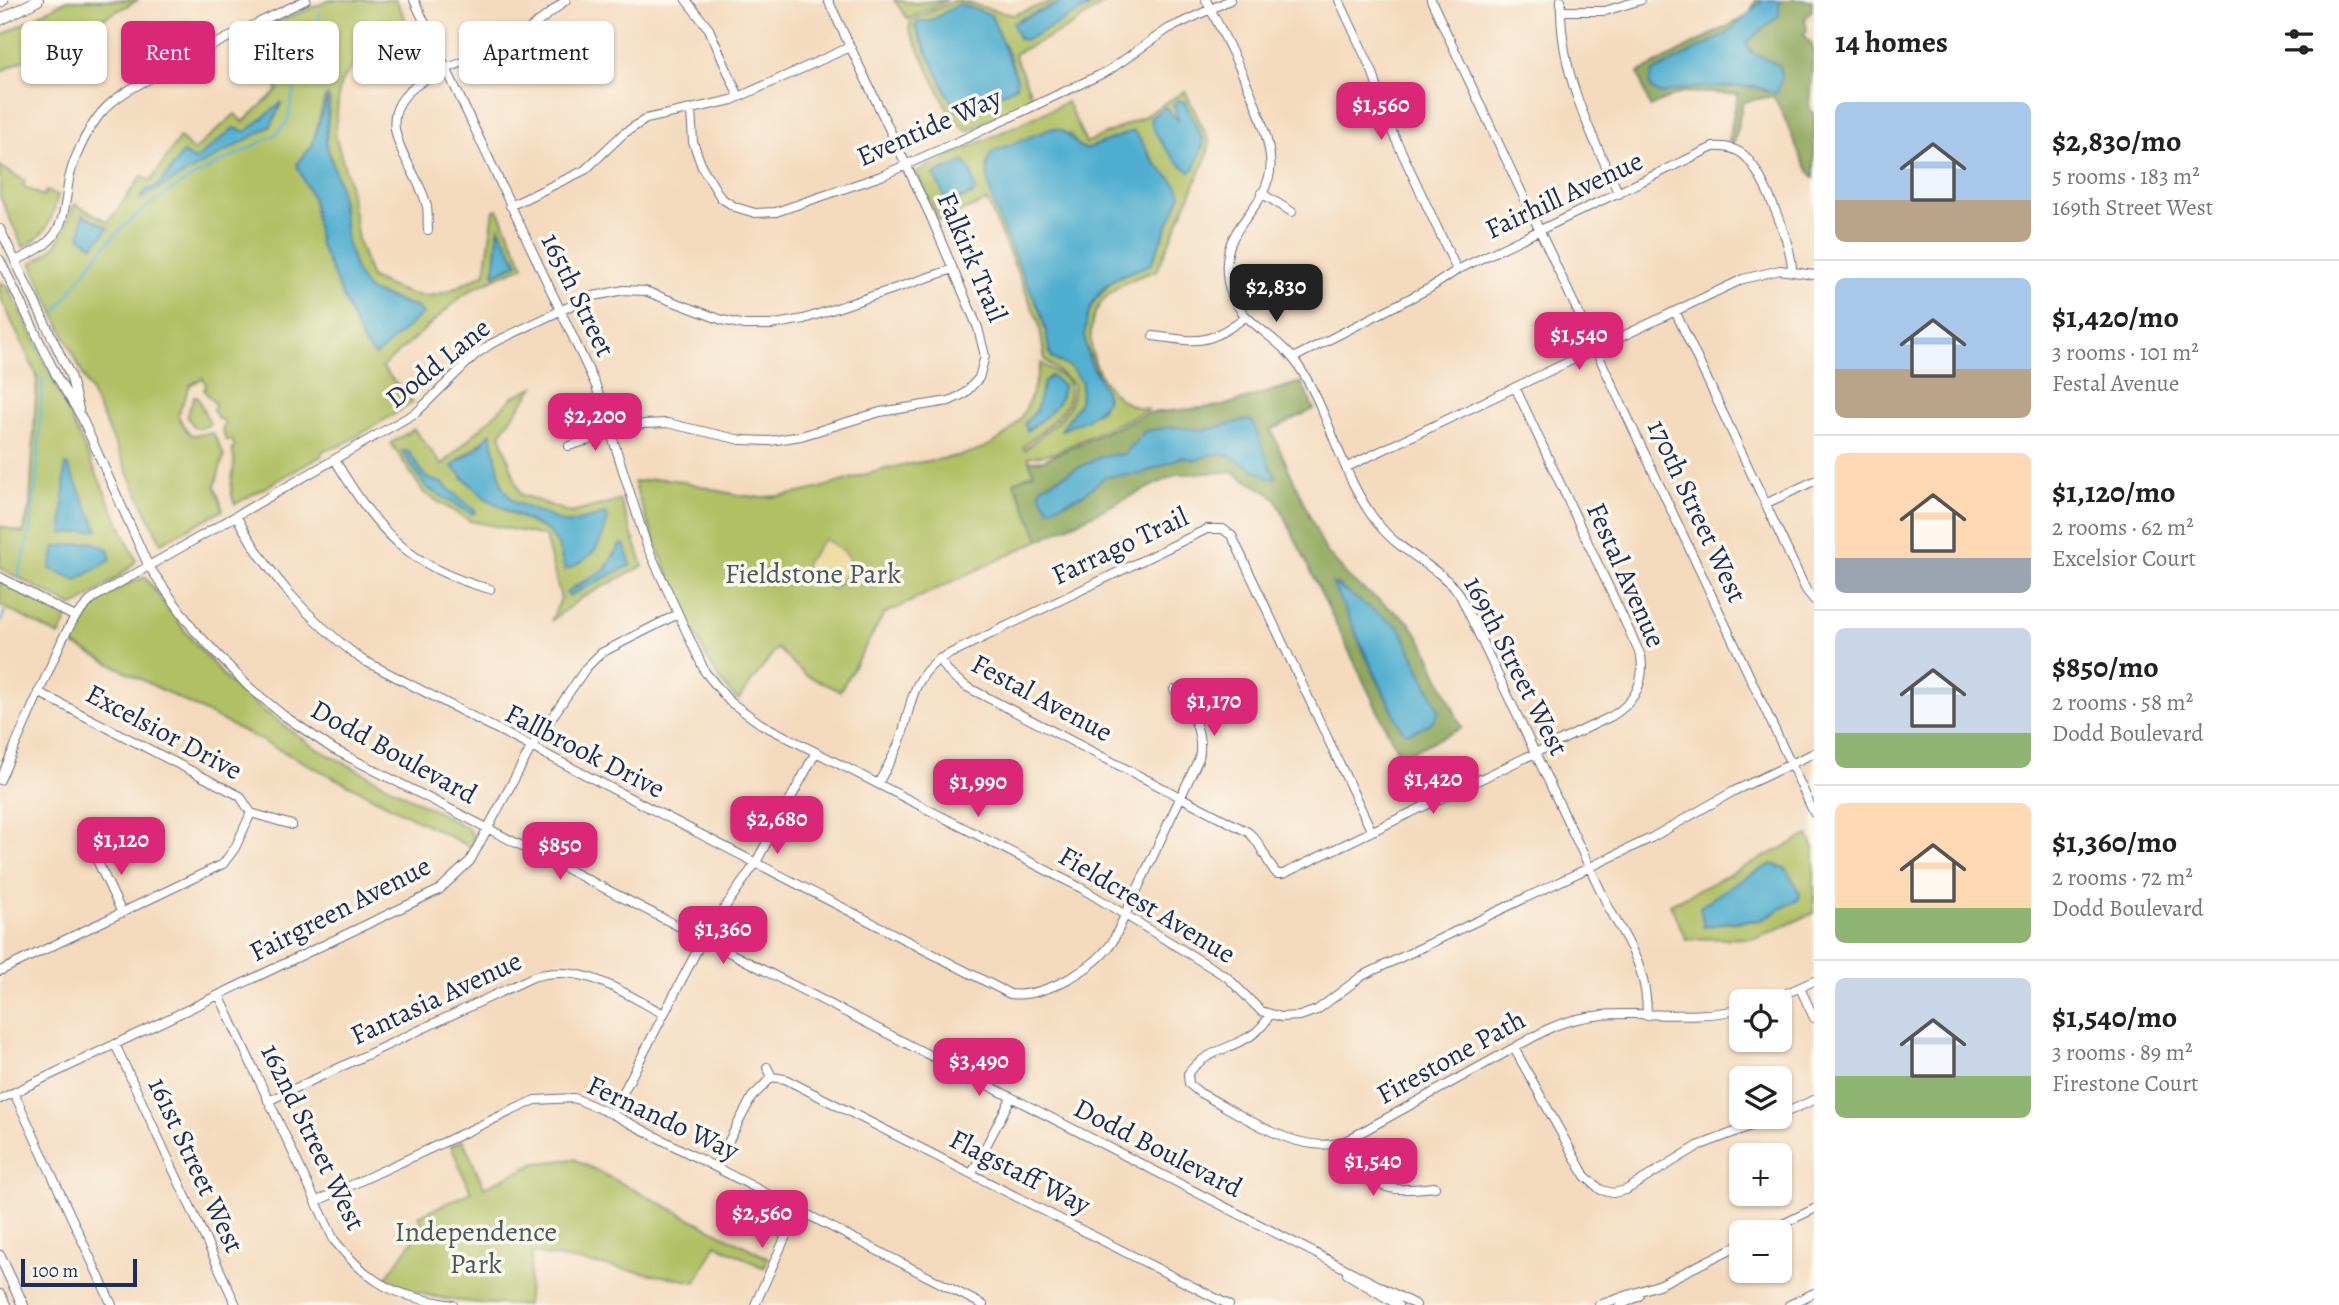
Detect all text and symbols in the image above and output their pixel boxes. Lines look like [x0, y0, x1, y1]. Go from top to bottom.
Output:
chip: Buy [21, 21, 107, 84]
chip: Rent [121, 21, 215, 84]
chip: Filters [229, 21, 339, 84]
chip: New [353, 21, 445, 84]
chip: Apartment [459, 21, 614, 84]
text: 14 homes [1835, 22, 1948, 62]
icon: filters [2280, 23, 2318, 61]
street label: Eventide Way [851, 78, 1008, 176]
pin: $1,560 [1324, 82, 1438, 142]
text: $1,560 [1352, 89, 1410, 120]
text: $2,830/mo [2052, 121, 2181, 161]
icon: home [1891, 130, 1975, 214]
street label: Fairhill Avenue [1479, 142, 1649, 248]
text: 5 rooms · 183 m² [2052, 161, 2200, 192]
street label: Falkirk Trail [928, 186, 1016, 328]
text: 169th Street West [2052, 192, 2213, 223]
street label: 165th Street [532, 227, 624, 363]
pin: $2,830 [1219, 264, 1333, 324]
text: $2,830 [1246, 271, 1306, 302]
text: $1,420/mo [2052, 297, 2179, 337]
icon: home [1891, 306, 1975, 390]
street label: Dodd Lane [378, 309, 498, 417]
pin: $1,540 [1522, 312, 1636, 372]
text: $1,540 [1550, 319, 1608, 350]
text: 3 rooms · 101 m² [2052, 337, 2199, 368]
text: Festal Avenue [2052, 368, 2179, 399]
pin: $2,200 [538, 393, 652, 453]
text: $2,200 [564, 400, 626, 431]
street label: 170th Street West [1638, 414, 1756, 608]
text: $1,120/mo [2052, 472, 2176, 512]
icon: home [1891, 481, 1975, 565]
street label: Festal Avenue [1577, 497, 1675, 653]
street label: Farrago Trail [1046, 498, 1195, 594]
text: 2 rooms · 62 m² [2052, 512, 2194, 543]
text: Excelsior Court [2052, 543, 2196, 574]
park label: Fieldstone Park [725, 555, 901, 593]
street label: 169th Street West [1454, 570, 1578, 762]
street label: Festal Avenue [965, 645, 1119, 751]
text: $850/mo [2052, 647, 2159, 687]
icon: home [1891, 656, 1975, 740]
street label: Excelsior Drive [79, 675, 249, 789]
pin: $1,170 [1157, 678, 1271, 738]
text: $1,170 [1187, 685, 1241, 716]
text: 2 rooms · 58 m² [2052, 687, 2193, 718]
street label: Dodd Boulevard [304, 691, 485, 814]
street label: Fallbrook Drive [499, 694, 671, 808]
text: Dodd Boulevard [2052, 718, 2204, 749]
pin: $1,420 [1376, 756, 1490, 816]
pin: $1,990 [921, 760, 1035, 819]
text: $1,420 [1404, 763, 1462, 794]
text: $1,990 [949, 766, 1007, 797]
pin: $2,680 [720, 796, 834, 856]
text: $2,680 [746, 803, 808, 834]
pin: $1,120 [64, 818, 178, 877]
pin: $850 [519, 822, 601, 882]
text: $1,360/mo [2052, 822, 2177, 862]
text: $1,120 [93, 824, 149, 855]
text: $850 [538, 829, 582, 860]
icon: home [1891, 831, 1975, 915]
street label: Fieldcrest Avenue [1051, 837, 1243, 973]
street label: Fairgreen Avenue [243, 847, 437, 971]
text: 2 rooms · 72 m² [2052, 862, 2193, 893]
text: Dodd Boulevard [2052, 893, 2204, 924]
pin: $1,360 [666, 906, 780, 966]
text: $1,360 [694, 913, 752, 944]
street label: Fantasia Avenue [344, 942, 528, 1054]
map controls [1729, 989, 1792, 1283]
button: locate [1729, 989, 1792, 1052]
text: $1,540/mo [2052, 997, 2177, 1037]
street label: Firestone Path [1370, 1000, 1532, 1114]
icon: home [1891, 1006, 1975, 1090]
street label: 162nd Street West [251, 1037, 375, 1237]
text: 3 rooms · 89 m² [2052, 1037, 2193, 1068]
pin: $3,490 [922, 1038, 1036, 1098]
text: $3,490 [949, 1045, 1009, 1076]
street label: Fernando Way [581, 1066, 746, 1170]
button: layers [1729, 1066, 1792, 1129]
text: Firestone Court [2052, 1068, 2199, 1099]
street label: 161st Street West [139, 1071, 253, 1259]
street label: Dodd Boulevard [1067, 1089, 1250, 1207]
street label: Flagstaff Way [943, 1120, 1098, 1224]
pin: $1,540 [1316, 1138, 1430, 1198]
button: + [1729, 1143, 1792, 1206]
text: $1,540 [1344, 1145, 1402, 1176]
pin: $2,560 [705, 1190, 819, 1250]
text: $2,560 [732, 1197, 792, 1228]
park label: Independence Park [395, 1213, 557, 1283]
button: − [1729, 1220, 1792, 1283]
scale bar [21, 1256, 136, 1288]
text: 100 m [32, 1258, 78, 1284]

